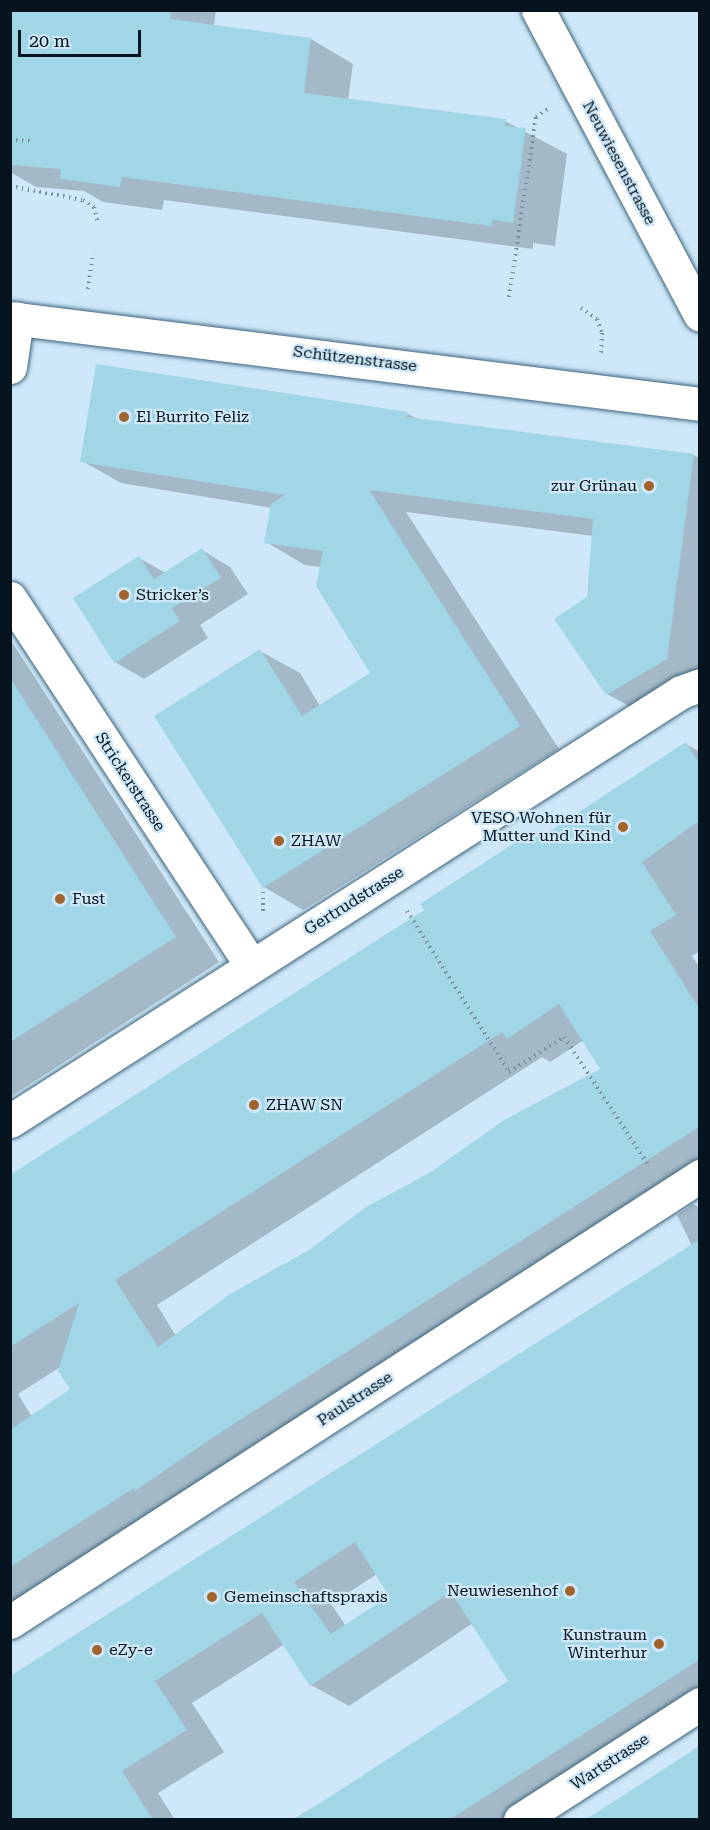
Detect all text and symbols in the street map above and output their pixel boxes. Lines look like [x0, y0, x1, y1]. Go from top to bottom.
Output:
scale bar [21, 18, 144, 56]
text: 20 m [29, 30, 70, 51]
street label: Neuwiesenstrasse [578, 98, 660, 228]
street label: Schützenstrasse [292, 342, 418, 376]
place label: El Burrito Feliz [136, 407, 249, 427]
marker: El Burrito Feliz [117, 410, 131, 424]
place label: zur Grünau [551, 476, 637, 496]
marker: zur Grünau [642, 479, 656, 493]
place label: Stricker’s [136, 585, 209, 605]
marker: Stricker’s [117, 588, 131, 602]
street label: Strickerstrasse [91, 729, 169, 835]
place label: VESO Wohnen für Mutter und Kind [471, 808, 611, 846]
marker: VESO Wohnen für Mutter und Kind [616, 820, 630, 834]
place label: ZHAW [291, 831, 341, 851]
marker: ZHAW [272, 834, 286, 848]
street label: Gertrudstrasse [301, 863, 407, 939]
place label: Fust [72, 889, 105, 909]
marker: Fust [53, 892, 67, 906]
place label: ZHAW SN [266, 1095, 343, 1115]
marker: ZHAW SN [247, 1098, 261, 1112]
street label: Paulstrasse [314, 1368, 396, 1430]
place label: Neuwiesenhof [447, 1581, 558, 1601]
marker: Neuwiesenhof [563, 1584, 577, 1598]
place label: Gemeinschaftspraxis [224, 1587, 388, 1607]
marker: Gemeinschaftspraxis [205, 1590, 219, 1604]
place label: Kunstraum Winterhur [562, 1625, 647, 1663]
marker: Kunstraum Winterhur [652, 1637, 666, 1651]
place label: eZy-e [109, 1640, 153, 1660]
marker: eZy-e [90, 1643, 104, 1657]
street label: Wartstrasse [567, 1730, 653, 1794]

